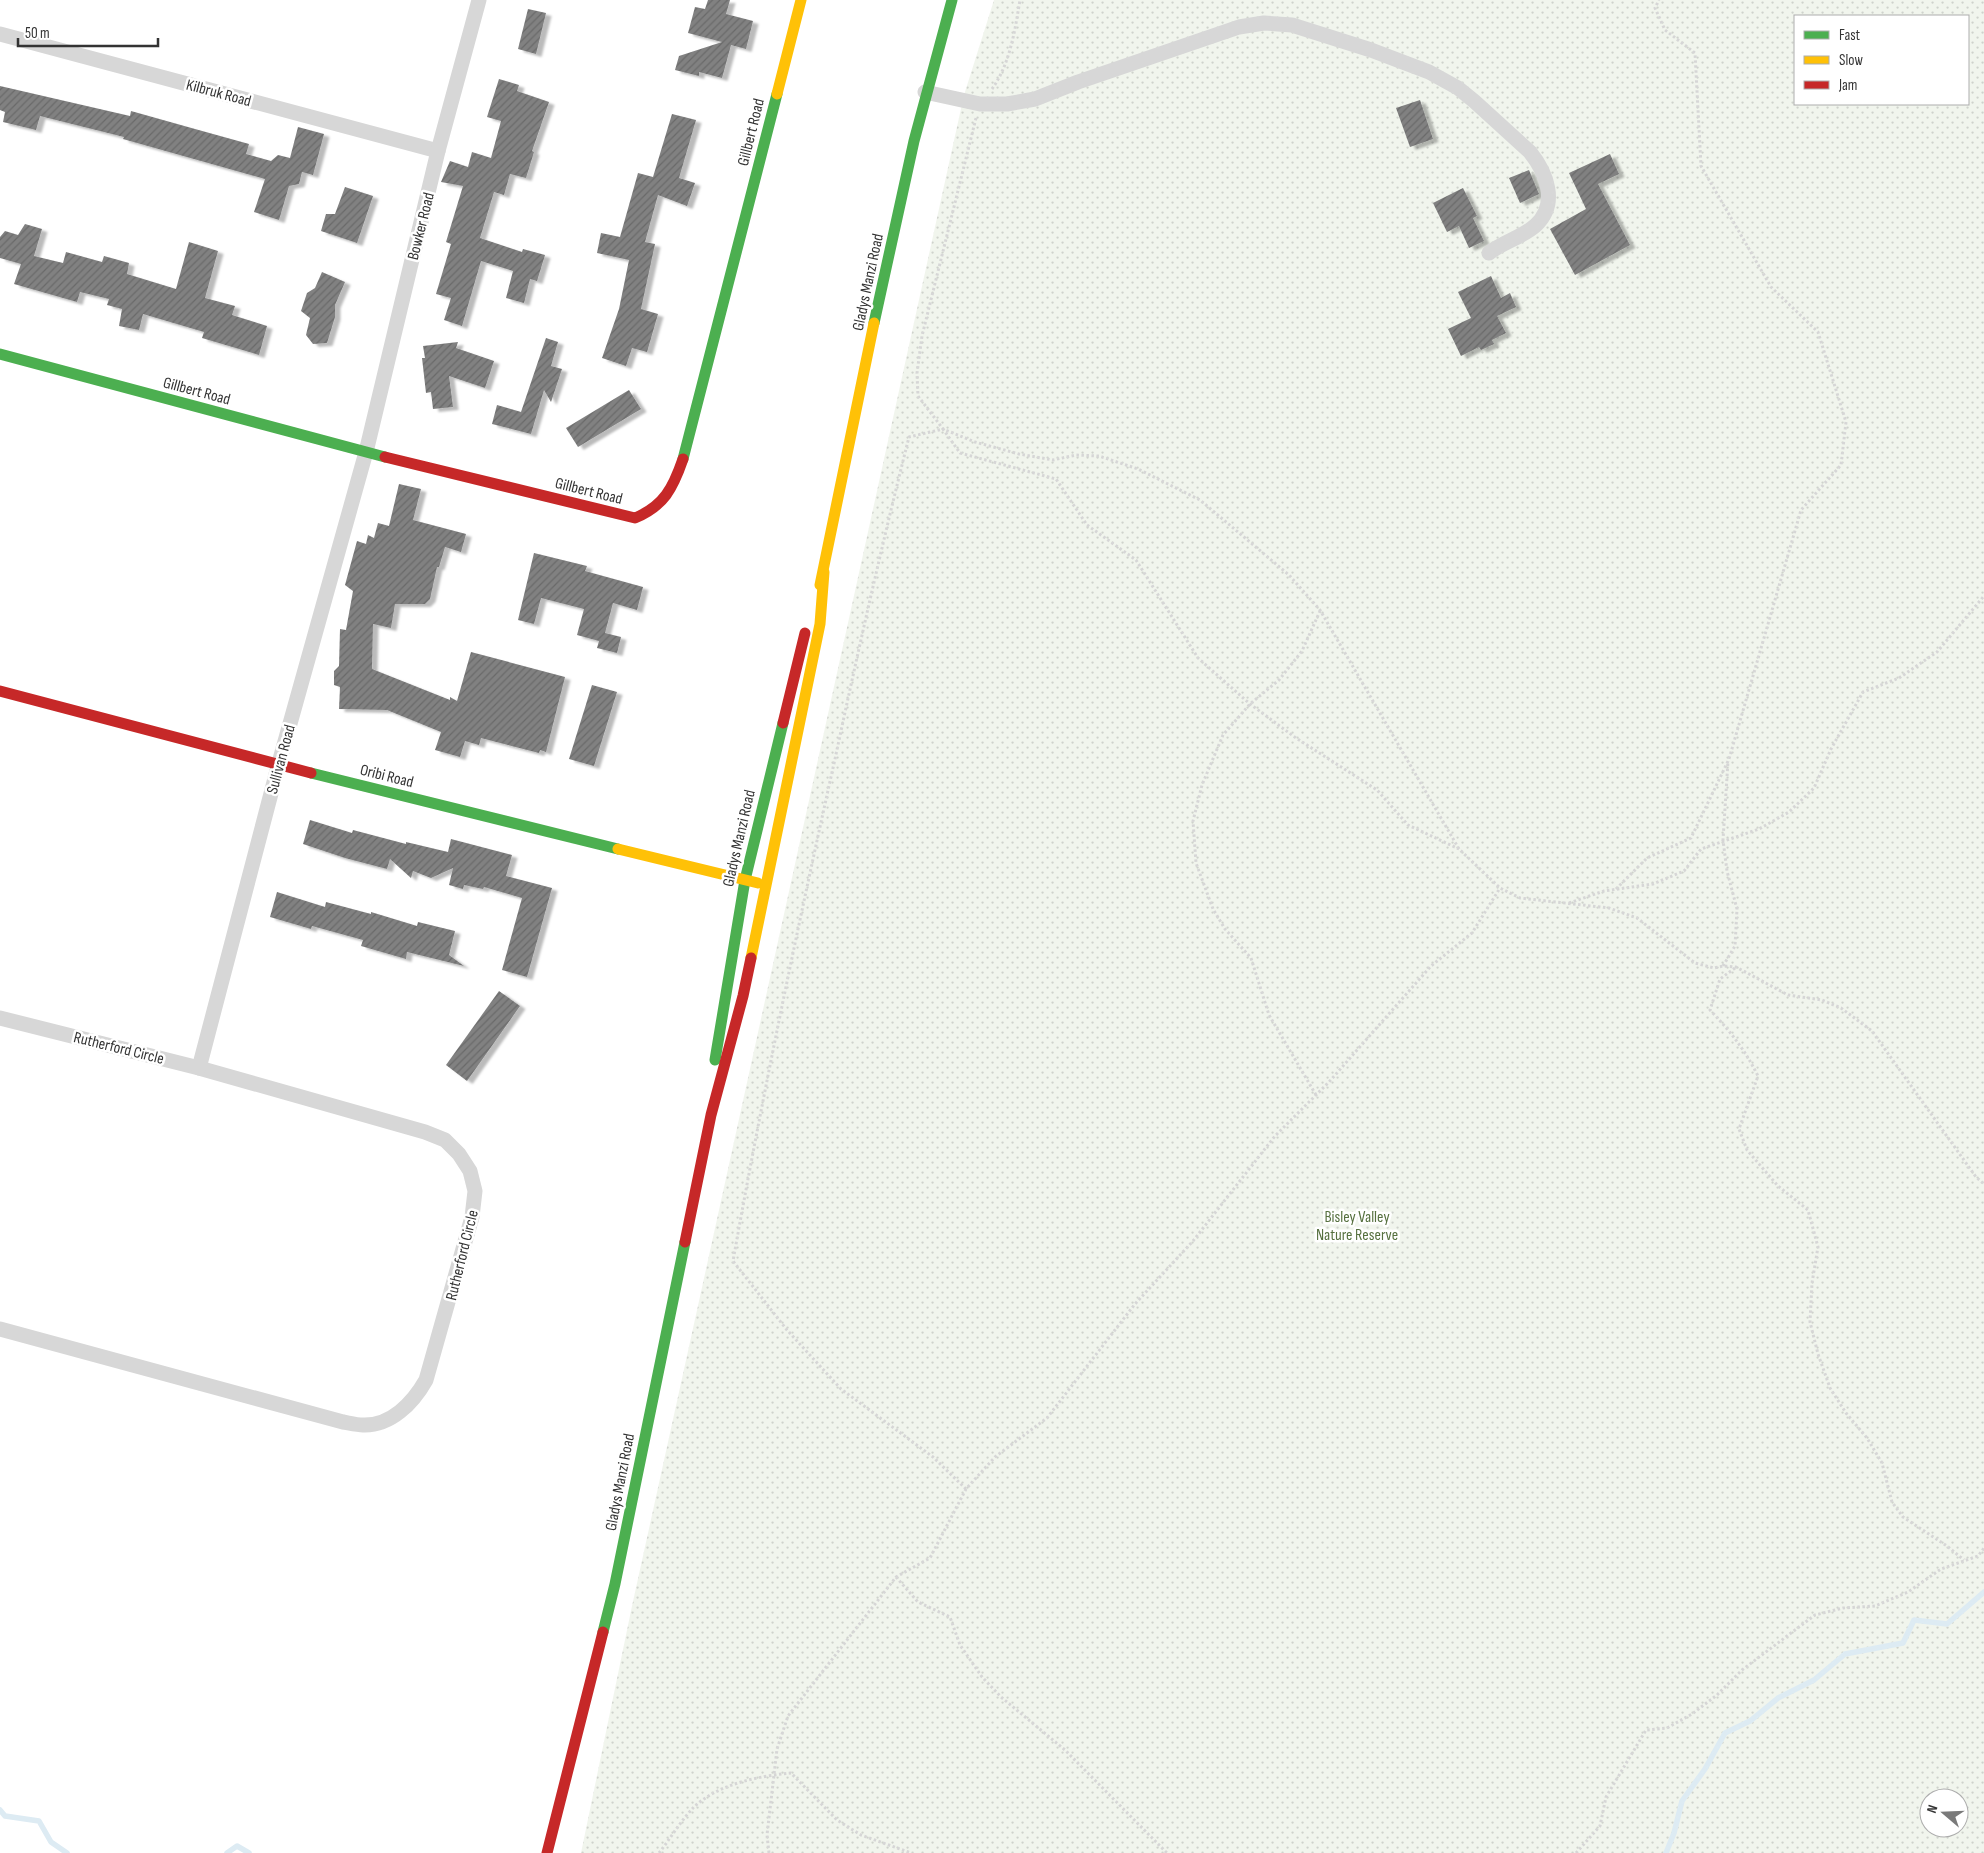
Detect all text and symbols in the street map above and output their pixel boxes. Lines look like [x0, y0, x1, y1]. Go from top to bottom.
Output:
scale bar [18, 15, 158, 47]
legend [1794, 15, 1969, 105]
text: 50 m [25, 24, 50, 43]
text: Fast [1839, 26, 1861, 45]
text: Slow [1839, 51, 1863, 70]
street label: Kilbruk Road [184, 76, 253, 111]
text: Jam [1838, 76, 1857, 95]
street label: Gillbert Road [734, 97, 769, 168]
street label: Bowker Road [404, 191, 439, 262]
street label: Gladys Manzi Road [849, 232, 888, 333]
street label: Gillbert Road [161, 373, 232, 410]
street label: Gillbert Road [553, 474, 624, 509]
street label: Sullivan Road [263, 723, 300, 796]
street label: Oribi Road [358, 761, 415, 792]
street label: Gladys Manzi Road [719, 788, 760, 889]
street label: Rutherford Circle [72, 1028, 166, 1069]
street label: Rutherford Circle [442, 1208, 483, 1302]
park label: Bisley Valley Nature Reserve [1316, 1208, 1398, 1245]
street label: Gladys Manzi Road [602, 1432, 639, 1533]
north arrow [1919, 1788, 1969, 1838]
text: N [1923, 1803, 1941, 1815]

